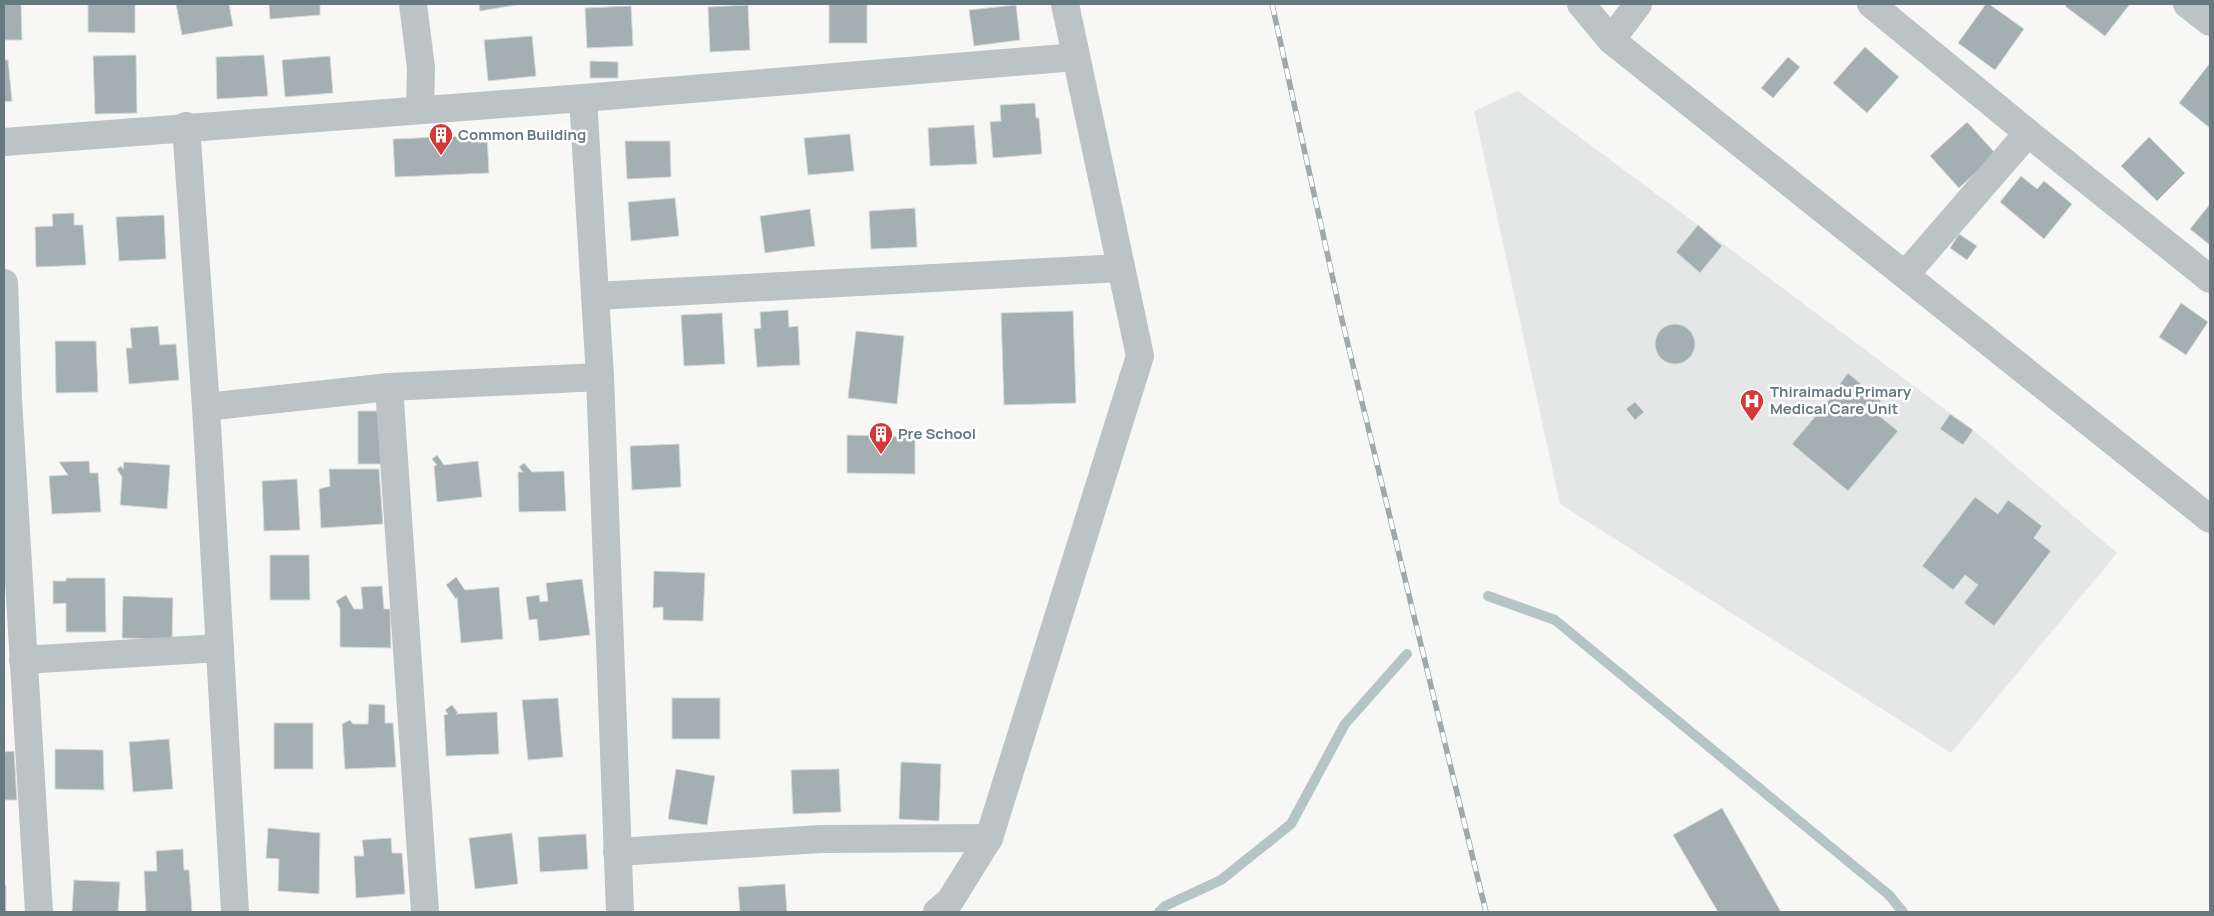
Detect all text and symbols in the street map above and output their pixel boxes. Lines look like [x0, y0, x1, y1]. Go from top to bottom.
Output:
building icon: Common Building [428, 122, 454, 156]
place label: Common Building [458, 124, 586, 145]
place label: Thiraimadu Primary Medical Care Unit [1770, 381, 1912, 419]
hospital icon: Thiraimadu Primary Medical Care Unit [1739, 388, 1765, 422]
building icon: Pre School [868, 421, 894, 455]
place label: Pre School [898, 423, 976, 444]

